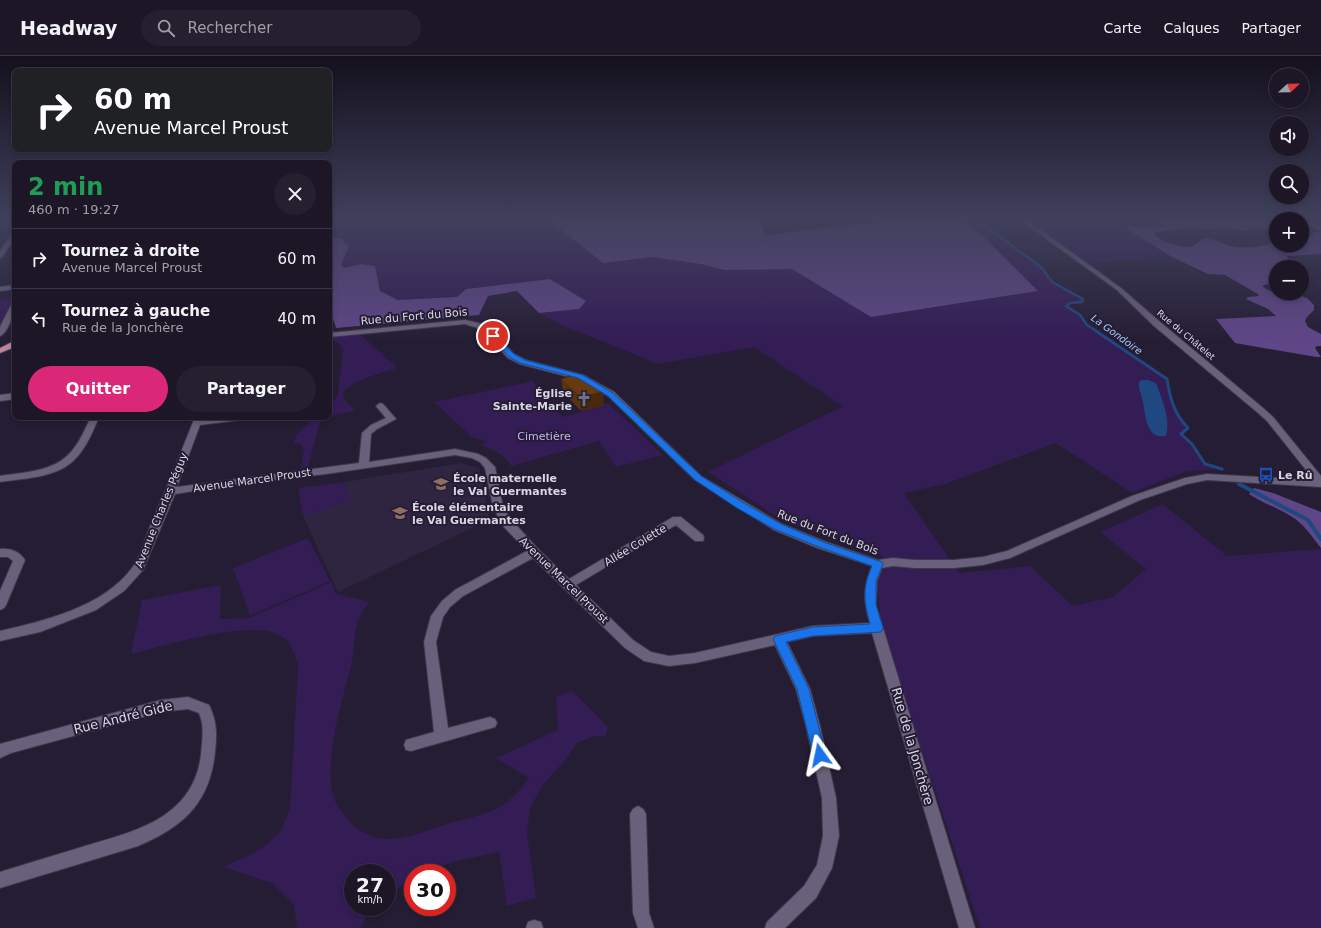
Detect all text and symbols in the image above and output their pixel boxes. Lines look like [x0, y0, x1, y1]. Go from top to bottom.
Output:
search box [141, 10, 421, 46]
text: Headway [20, 17, 117, 39]
icon: search [155, 17, 177, 39]
text: Rechercher [187, 19, 272, 37]
text: Carte [1103, 20, 1142, 36]
text: Calques [1164, 20, 1220, 36]
text: Partager [1242, 20, 1301, 36]
north arrow [1269, 68, 1309, 108]
map controls [1269, 68, 1309, 300]
text: 60 m [94, 83, 172, 116]
icon: right [28, 84, 80, 136]
button: sound [1269, 116, 1309, 156]
text: Avenue Marcel Proust [94, 117, 288, 138]
button: search [1269, 164, 1309, 204]
text: 2 min [28, 173, 103, 201]
button: close [274, 173, 316, 215]
text: 460 m · 19:27 [28, 202, 119, 217]
button: + [1269, 212, 1309, 252]
text: Tournez à droite [62, 242, 200, 260]
icon: right [28, 248, 50, 270]
text: 60 m [278, 250, 316, 268]
text: Avenue Marcel Proust [62, 260, 202, 275]
button: − [1269, 260, 1309, 300]
text: Tournez à gauche [62, 302, 210, 320]
street label: Rue du Fort du Bois [360, 305, 468, 328]
icon: left [28, 308, 50, 330]
street label: Rue du Châtelet [1155, 308, 1217, 362]
text: 40 m [278, 310, 316, 328]
water label: La Gondoire [1089, 312, 1144, 357]
pin [476, 319, 510, 353]
text: Rue de la Jonchère [62, 320, 183, 335]
icon: arrive [482, 325, 504, 347]
button: Quitter [28, 366, 168, 412]
button: Partager [176, 366, 316, 412]
place label: Église Sainte-Marie [493, 387, 572, 413]
church icon: Église Sainte-Marie [575, 390, 593, 408]
park label: Cimetière [517, 430, 571, 443]
street label: Avenue Charles Péguy [132, 450, 191, 570]
street label: Avenue Marcel Proust [192, 466, 312, 495]
bus stop icon: Le Rû [1257, 466, 1275, 484]
place label: Le Rû [1278, 469, 1313, 482]
place label: École maternelle le Val Guermantes [453, 472, 567, 498]
school or university icon: École maternelle le Val Guermantes [432, 475, 450, 493]
place label: École élémentaire le Val Guermantes [412, 501, 526, 527]
school or university icon: École élémentaire le Val Guermantes [391, 504, 409, 522]
street label: Rue du Fort du Bois [775, 507, 881, 558]
street label: Allée Colette [602, 522, 669, 569]
street label: Avenue Marcel Proust [516, 534, 611, 627]
street label: Rue de la Jonchère [889, 686, 936, 807]
street label: Rue André Gide [72, 698, 174, 737]
position arrow [799, 734, 841, 776]
speed limit sign: 30 [404, 864, 456, 916]
text: 27 [356, 873, 384, 897]
text: km/h [357, 894, 383, 905]

